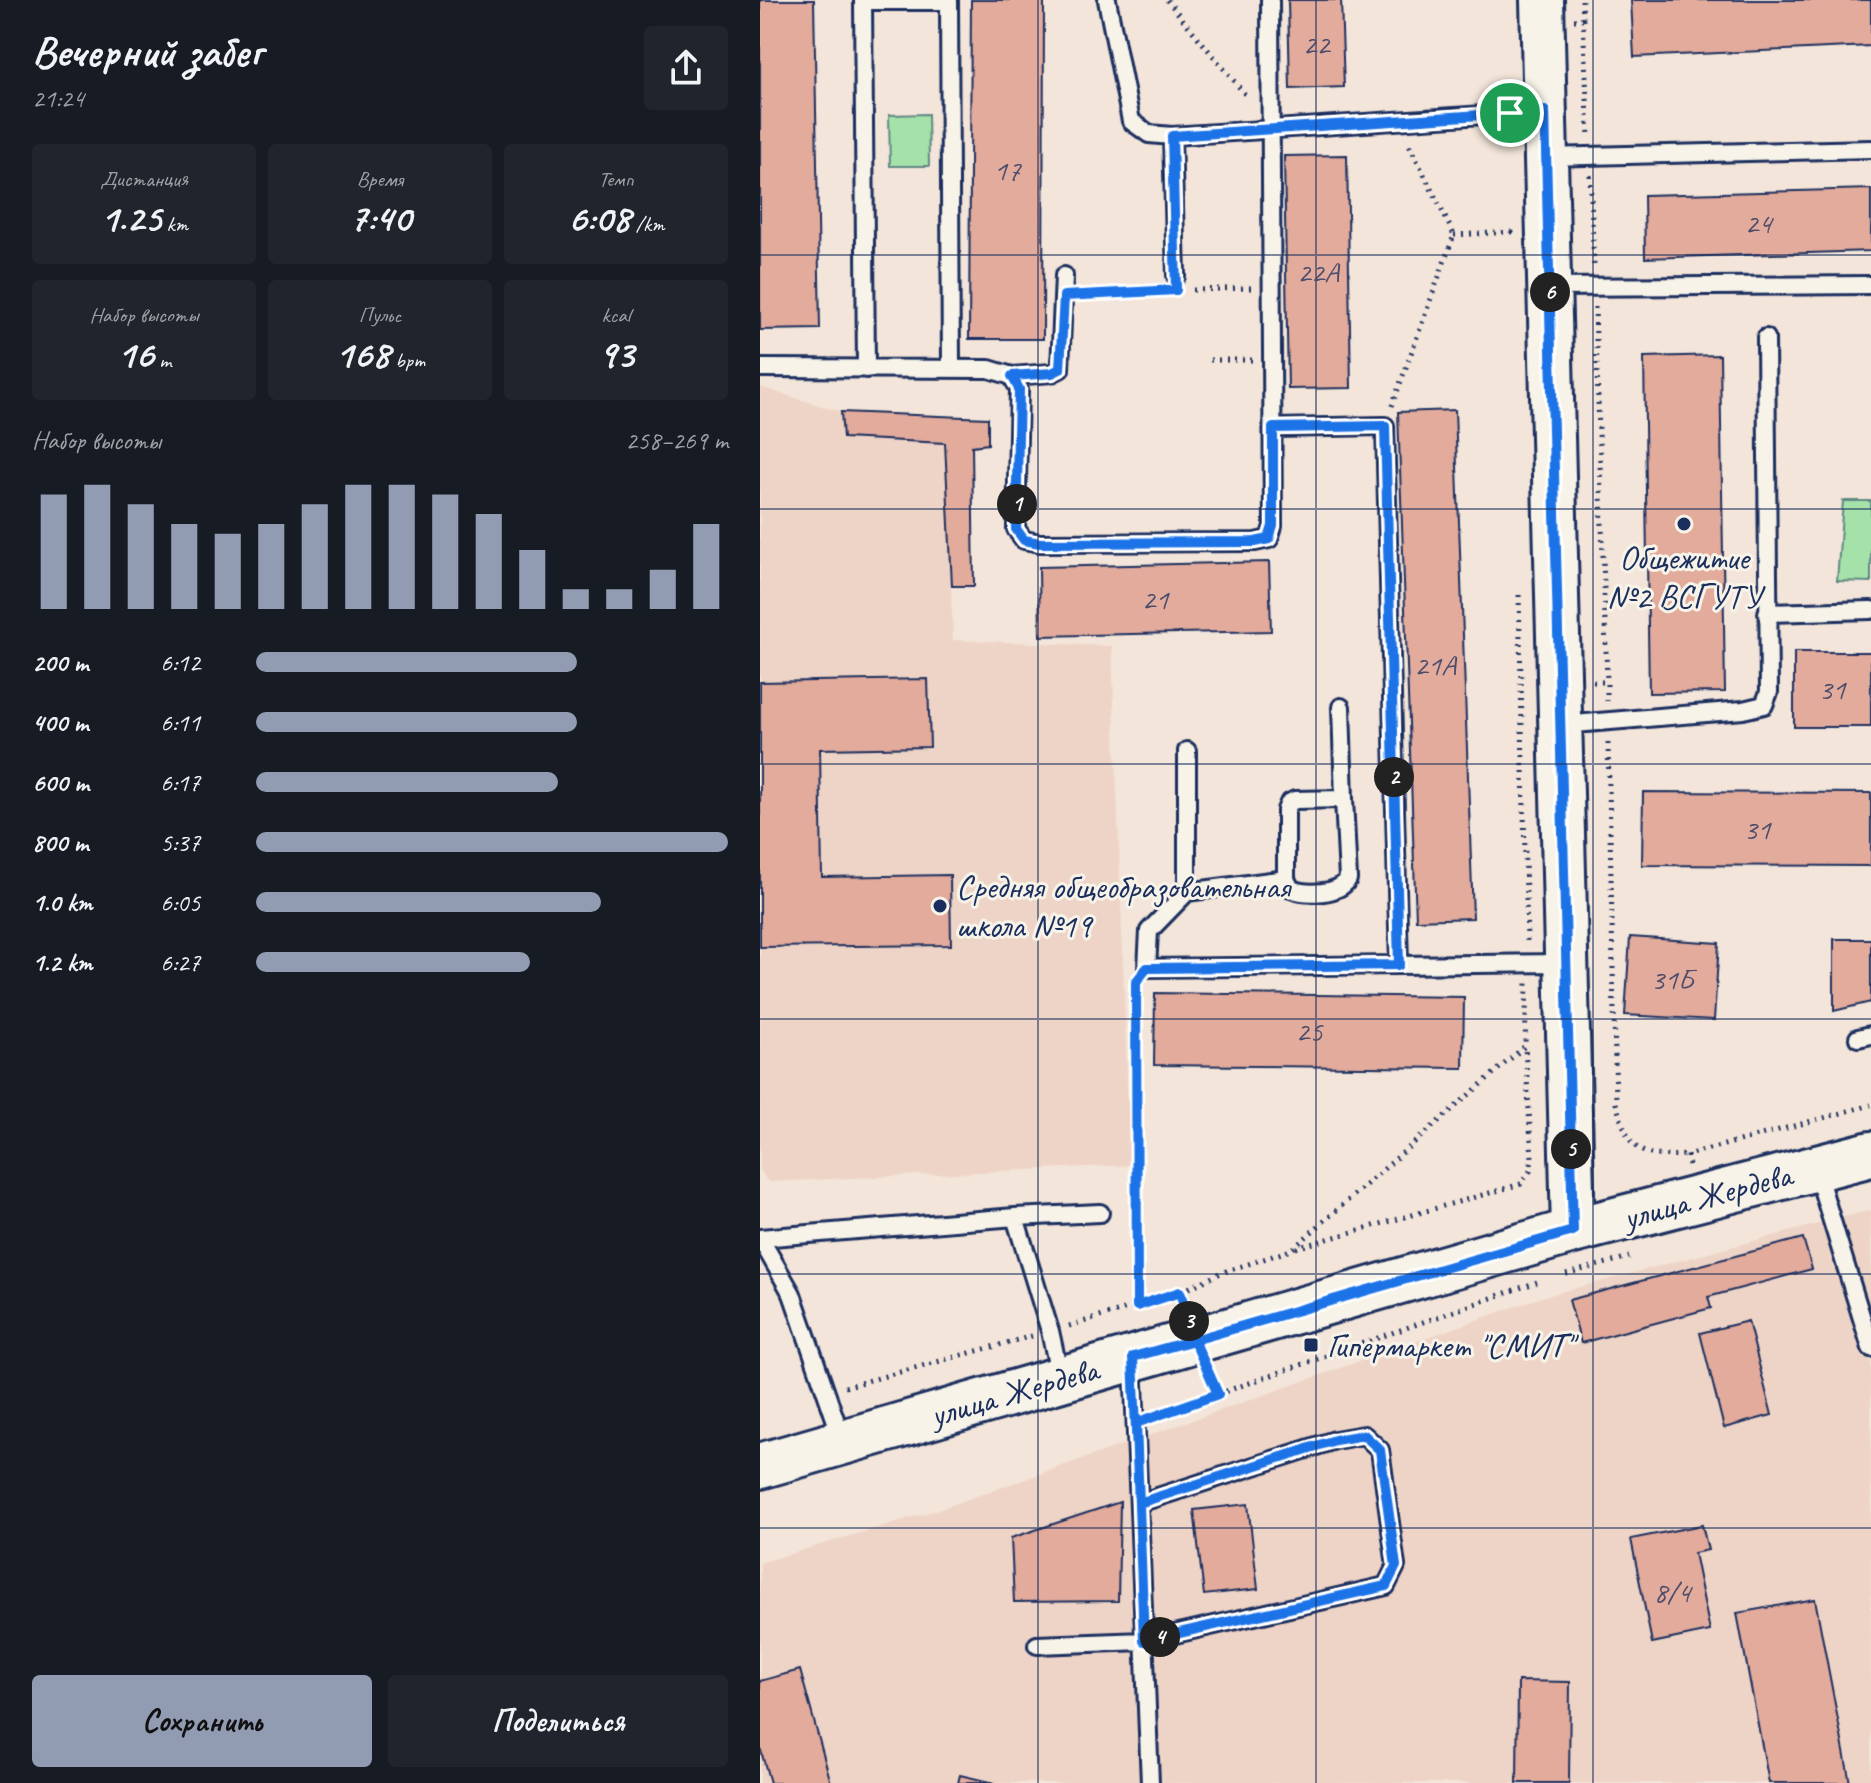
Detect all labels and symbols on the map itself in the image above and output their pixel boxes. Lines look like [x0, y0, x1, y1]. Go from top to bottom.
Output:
house number: 22 [1303, 25, 1332, 63]
pin [1476, 79, 1544, 147]
house number: 17 [994, 151, 1022, 189]
house number: 24 [1745, 204, 1774, 242]
house number: 22А [1297, 253, 1341, 291]
pin: 6 [1530, 272, 1570, 312]
pin: 1 [997, 484, 1037, 524]
marker: Общежитие №2 ВСГУТУ [1675, 515, 1693, 533]
place label: Общежитие №2 ВСГУТУ [1607, 536, 1766, 618]
house number: 21 [1142, 580, 1170, 618]
house number: 21А [1414, 646, 1458, 684]
house number: 31 [1819, 670, 1847, 708]
pin: 2 [1374, 757, 1414, 797]
house number: 31 [1744, 810, 1772, 848]
place label: Средняя общеобразовательная школа №19 [956, 865, 1292, 947]
marker: Средняя общеобразовательная школа №19 [931, 897, 949, 915]
house number: 31Б [1651, 960, 1698, 998]
house number: 25 [1296, 1012, 1324, 1050]
pin: 5 [1551, 1129, 1591, 1169]
street label: улица Жердева [1616, 1152, 1799, 1240]
pin: 3 [1169, 1301, 1209, 1341]
place label: Гипермаркет "СМИТ" [1327, 1324, 1580, 1367]
marker: Гипермаркет "СМИТ" [1302, 1336, 1320, 1354]
street label: улица Жердева [923, 1347, 1106, 1437]
house number: 8/4 [1654, 1573, 1693, 1611]
pin: 4 [1140, 1617, 1180, 1657]

